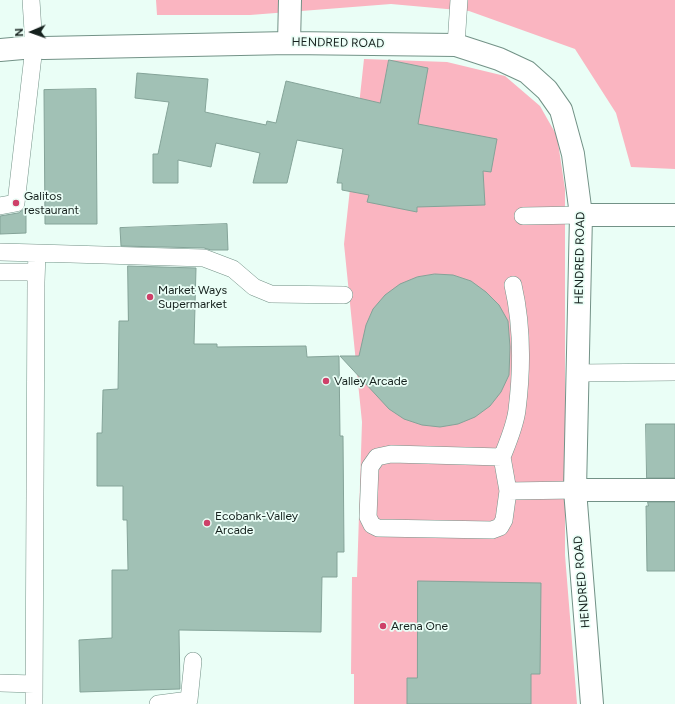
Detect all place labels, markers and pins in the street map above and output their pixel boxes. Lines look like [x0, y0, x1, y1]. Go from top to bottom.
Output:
place label: Galitos restaurant [24, 189, 79, 217]
marker: Galitos restaurant [11, 198, 21, 208]
place label: Market Ways Supermarket [158, 283, 227, 311]
marker: Market Ways Supermarket [145, 292, 155, 302]
place label: Valley Arcade [334, 374, 407, 388]
marker: Valley Arcade [321, 376, 331, 386]
place label: Ecobank-Valley Arcade [215, 509, 298, 537]
marker: Ecobank-Valley Arcade [202, 518, 212, 528]
place label: Arena One [391, 619, 448, 633]
marker: Arena One [378, 621, 388, 631]

